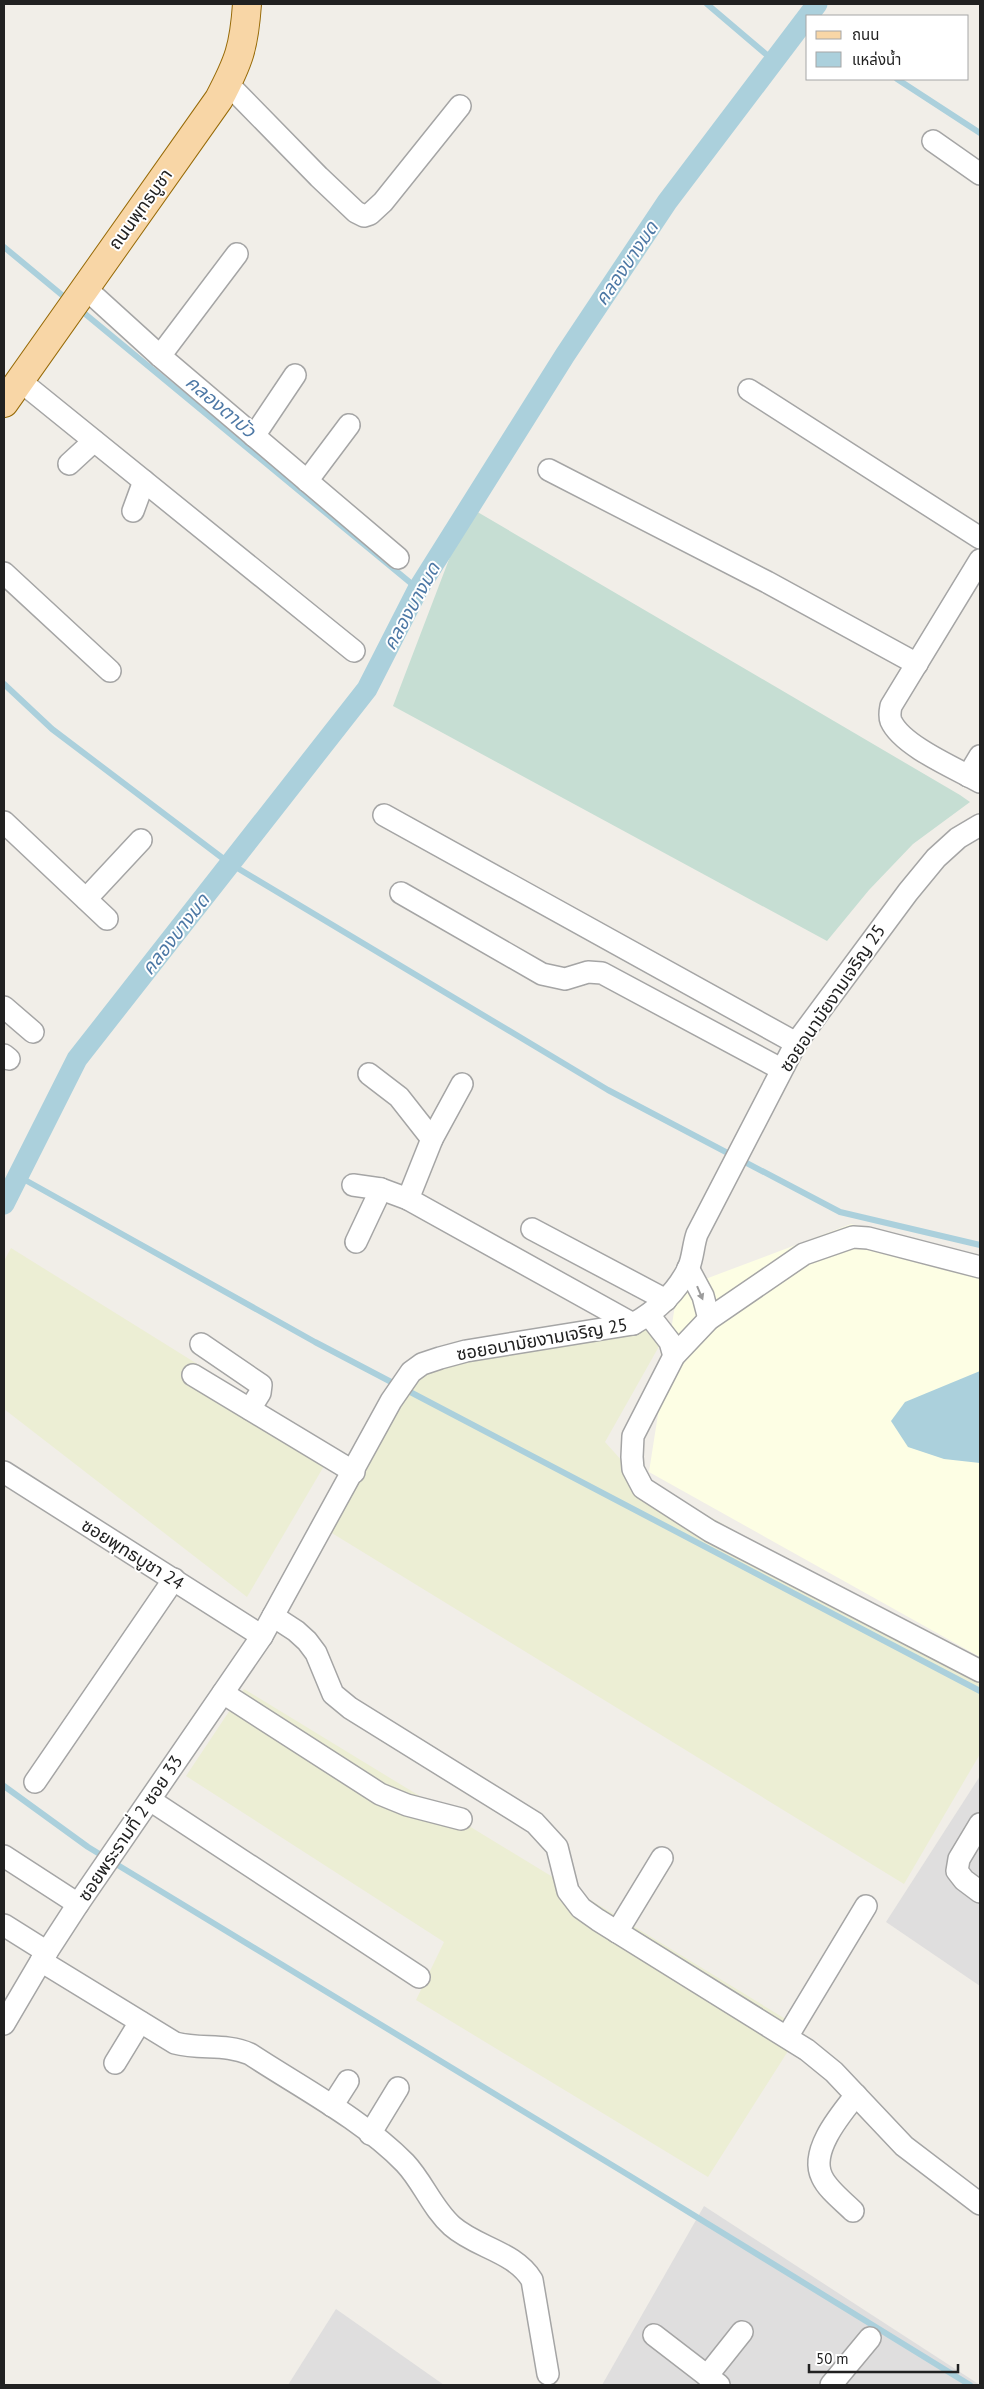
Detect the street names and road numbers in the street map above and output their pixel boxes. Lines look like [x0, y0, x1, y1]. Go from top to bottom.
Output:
street label: ถนนพุทธบูชา [103, 164, 178, 254]
street label: ซอยอนามัยงามเจริญ 25 [774, 920, 890, 1076]
street label: ซอยอนามัยงามเจริญ 25 [455, 1313, 629, 1365]
street label: ซอยพุทธบูชา 24 [77, 1513, 189, 1596]
street label: ซอยพระรามที่ 2 ซอย 33 [72, 1750, 187, 1905]

